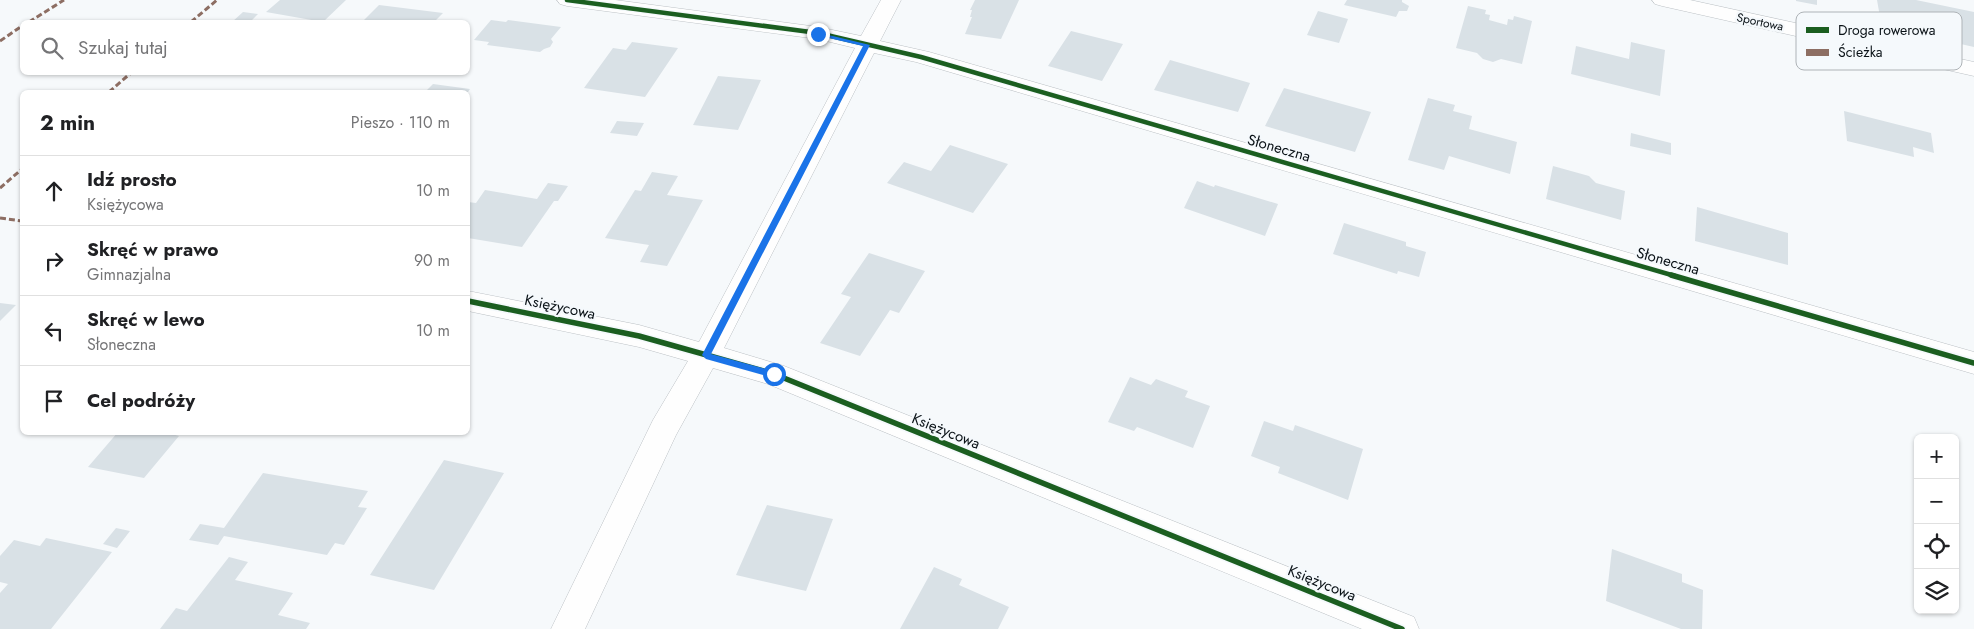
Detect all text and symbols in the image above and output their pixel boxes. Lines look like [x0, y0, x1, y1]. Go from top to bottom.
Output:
street label: Sportowa [1735, 8, 1785, 36]
legend [1796, 12, 1962, 70]
search box [20, 20, 470, 75]
text: Droga rowerowa [1838, 20, 1936, 40]
route end [807, 23, 830, 46]
icon: search [38, 34, 66, 62]
text: Szukaj tutaj [78, 34, 168, 61]
text: Ścieżka [1838, 42, 1883, 62]
text: 2 min [40, 108, 95, 138]
text: Pieszo · 110 m [351, 111, 450, 134]
street label: Słoneczna [1245, 129, 1313, 167]
text: Idź prosto [87, 166, 177, 193]
icon: ahead [40, 177, 68, 205]
text: 10 m [416, 179, 450, 202]
text: Księżycowa [87, 193, 164, 216]
text: Skręć w prawo [87, 236, 219, 263]
street label: Słoneczna [1634, 242, 1702, 280]
icon: right [40, 247, 68, 275]
text: 90 m [414, 249, 450, 272]
text: Gimnazjalna [87, 263, 171, 286]
street label: Księżycowa [523, 289, 597, 325]
text: Skręć w lewo [87, 306, 205, 333]
icon: left [40, 317, 68, 345]
text: 10 m [416, 319, 450, 342]
text: Słoneczna [87, 333, 156, 356]
route start [763, 363, 786, 386]
icon: arrive [40, 387, 68, 415]
text: Cel podróży [87, 387, 195, 414]
street label: Księżycowa [909, 407, 983, 455]
map controls [1914, 434, 1959, 614]
button: + [1914, 434, 1959, 479]
button: − [1914, 479, 1959, 524]
button: locate [1914, 524, 1959, 569]
street label: Księżycowa [1285, 559, 1359, 607]
button: layers [1914, 569, 1959, 614]

